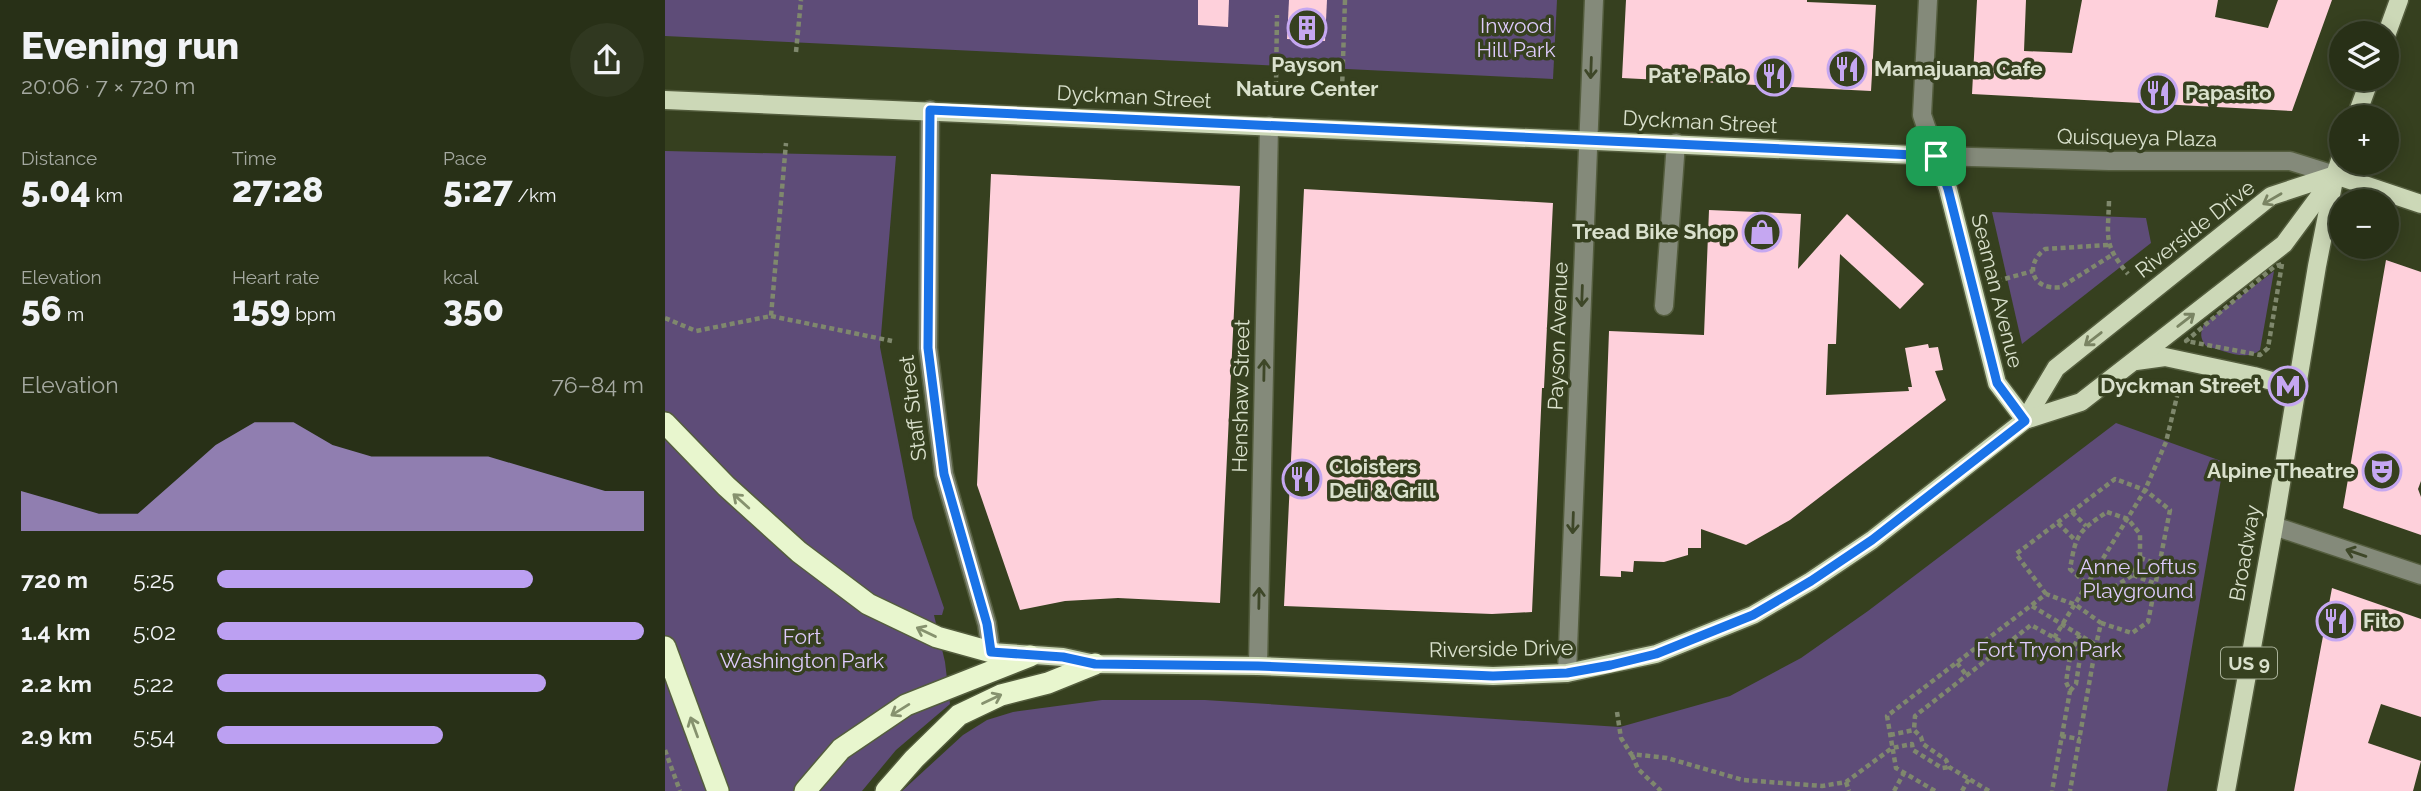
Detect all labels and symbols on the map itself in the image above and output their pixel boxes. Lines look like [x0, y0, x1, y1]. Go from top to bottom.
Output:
building icon: Payson Nature Center [1286, 7, 1328, 49]
park label: Inwood Hill Park [1476, 13, 1556, 62]
restaurant icon: Mamajuana Cafe [1826, 48, 1868, 90]
place label: Payson Nature Center [1236, 52, 1378, 101]
restaurant icon: Pat'e Palo [1753, 55, 1795, 97]
one-way arrow [1585, 56, 1598, 79]
place label: Mamajuana Cafe [1874, 56, 2043, 81]
place label: Pat'e Palo [1648, 63, 1747, 88]
restaurant icon: Papasito [2137, 72, 2179, 114]
street label: Dyckman Street [1056, 80, 1212, 113]
place label: Papasito [2185, 80, 2272, 105]
street label: Dyckman Street [1622, 105, 1778, 138]
street label: Quisqueya Plaza [2057, 124, 2217, 151]
pin [1906, 126, 1966, 186]
street label: Riverside Drive [2130, 174, 2259, 283]
one-way arrow [2262, 192, 2282, 206]
shop icon: Tread Bike Shop [1741, 211, 1783, 253]
street label: Seaman Avenue [1966, 211, 2029, 371]
place label: Tread Bike Shop [1572, 219, 1735, 244]
street label: Payson Avenue [1542, 261, 1573, 411]
one-way arrow [1575, 284, 1588, 307]
one-way arrow [2177, 312, 2195, 327]
street label: Henshaw Street [1227, 319, 1254, 473]
one-way arrow [2084, 331, 2102, 346]
street label: Staff Street [894, 354, 931, 462]
one-way arrow [1257, 359, 1271, 382]
metro station icon: Dyckman Street [2267, 365, 2309, 407]
place label: Dyckman Street [2100, 373, 2261, 398]
theatre icon: Alpine Theatre [2361, 450, 2403, 492]
place label: Cloisters Deli & Grill [1329, 454, 1436, 503]
restaurant icon: Cloisters Deli & Grill [1281, 458, 1323, 500]
place label: Alpine Theatre [2207, 458, 2355, 483]
one-way arrow [733, 493, 751, 509]
street label: Broadway [2224, 503, 2265, 603]
one-way arrow [1567, 511, 1580, 534]
one-way arrow [2346, 546, 2368, 558]
park label: Anne Loftus Playground [2079, 554, 2197, 603]
one-way arrow [1253, 586, 1266, 609]
restaurant icon: Fito [2315, 600, 2357, 642]
place label: Fito [2363, 608, 2401, 633]
park label: Fort Washington Park [720, 624, 884, 673]
one-way arrow [916, 624, 937, 638]
street label: Riverside Drive [1429, 635, 1573, 662]
park label: Fort Tryon Park [1976, 637, 2122, 662]
road number: US 9 [2221, 648, 2277, 678]
one-way arrow [981, 692, 1002, 705]
one-way arrow [890, 703, 910, 717]
one-way arrow [687, 716, 699, 738]

